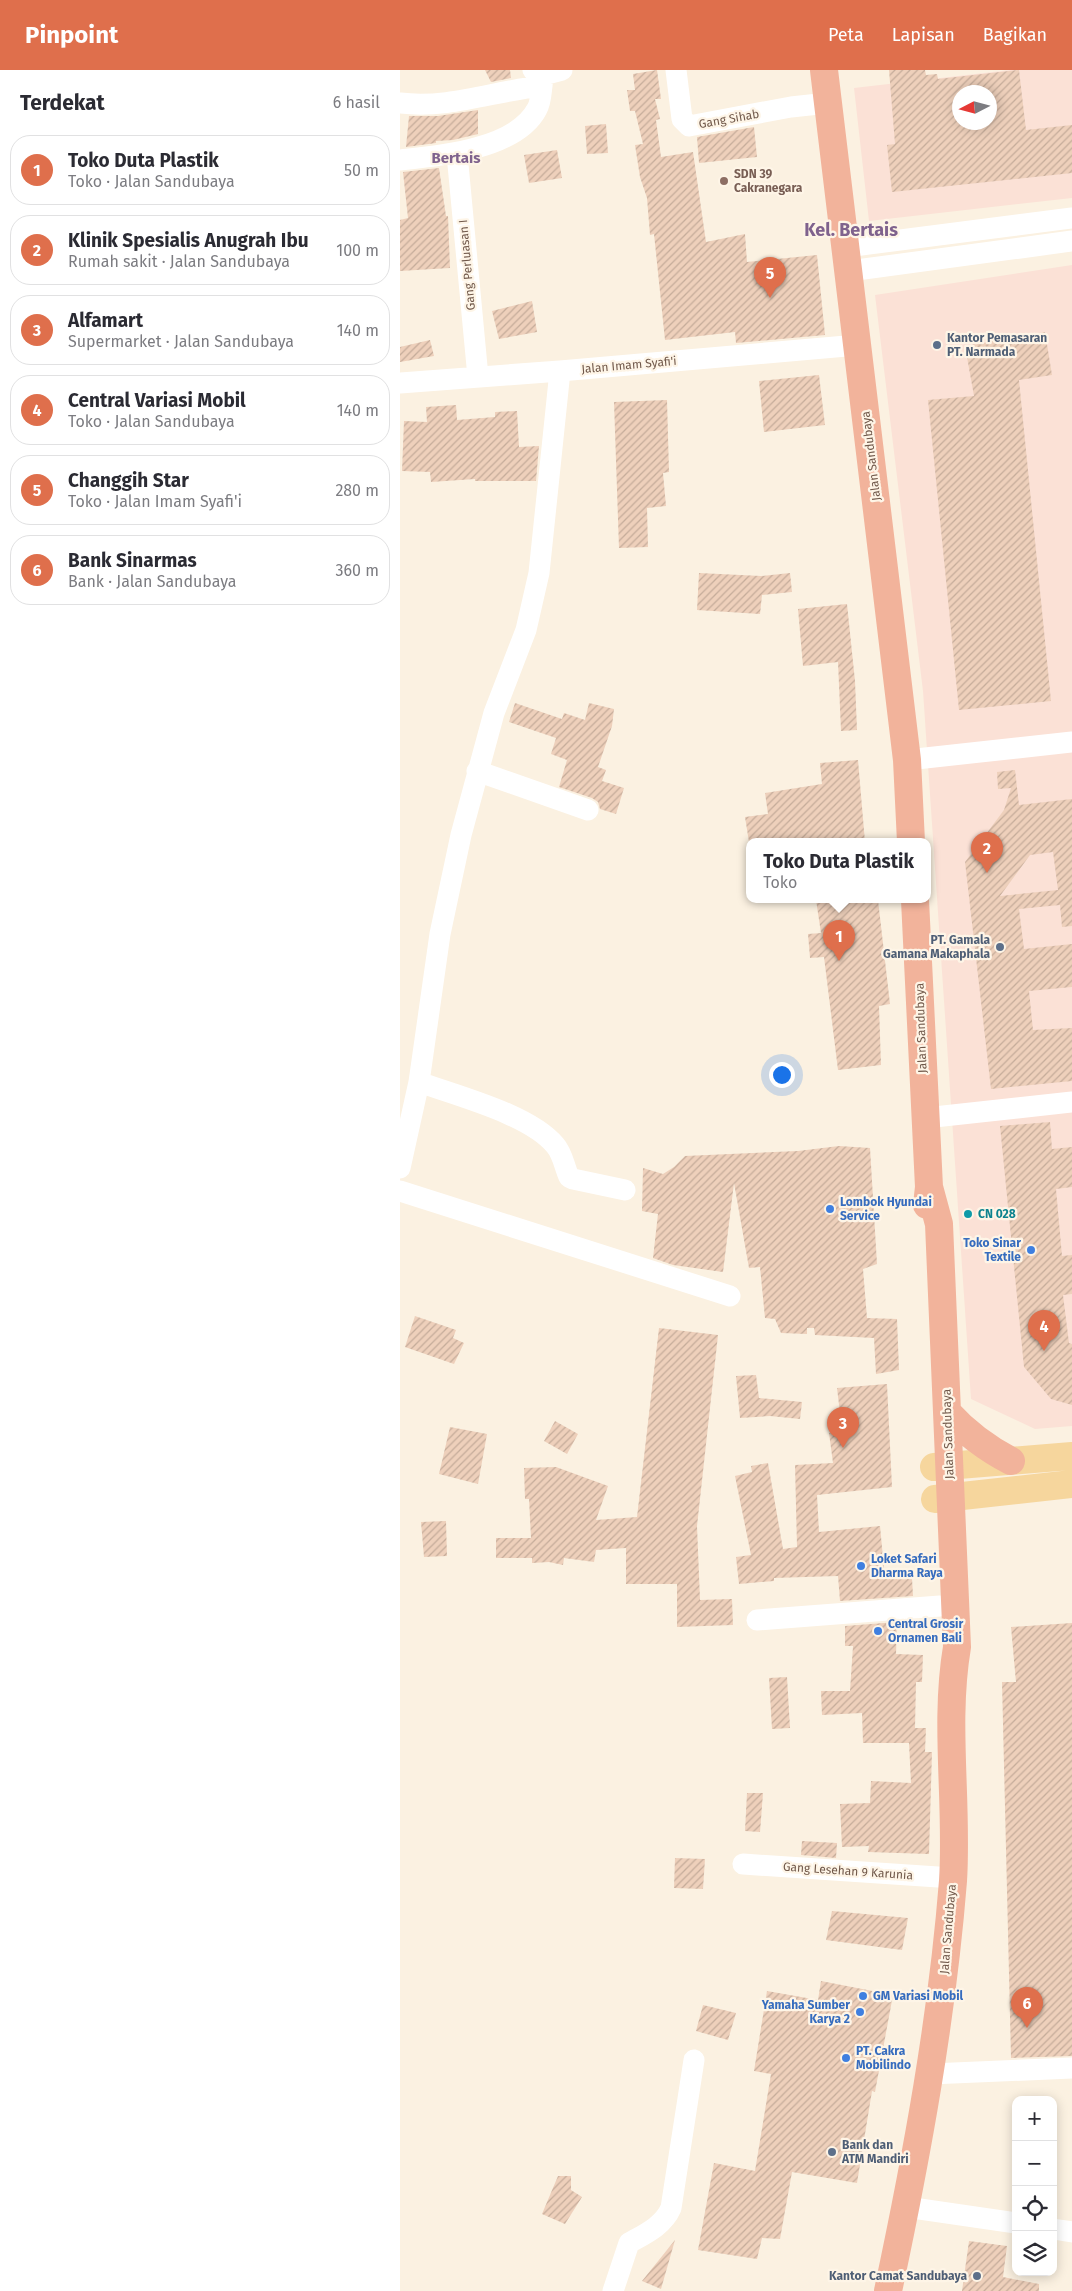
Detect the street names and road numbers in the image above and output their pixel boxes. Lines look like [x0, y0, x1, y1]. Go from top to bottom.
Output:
street label: Gang Sihab [698, 107, 760, 131]
street label: Gang Perluasan I [456, 219, 478, 311]
street label: Jalan Imam Syafi'i [581, 354, 677, 376]
street label: Jalan Sandubaya [859, 410, 883, 502]
street label: Jalan Sandubaya [912, 983, 930, 1073]
street label: Jalan Sandubaya [939, 1389, 957, 1479]
street label: Gang Lesehan 9 Karunia [783, 1859, 913, 1883]
street label: Jalan Sandubaya [937, 1883, 959, 1975]

